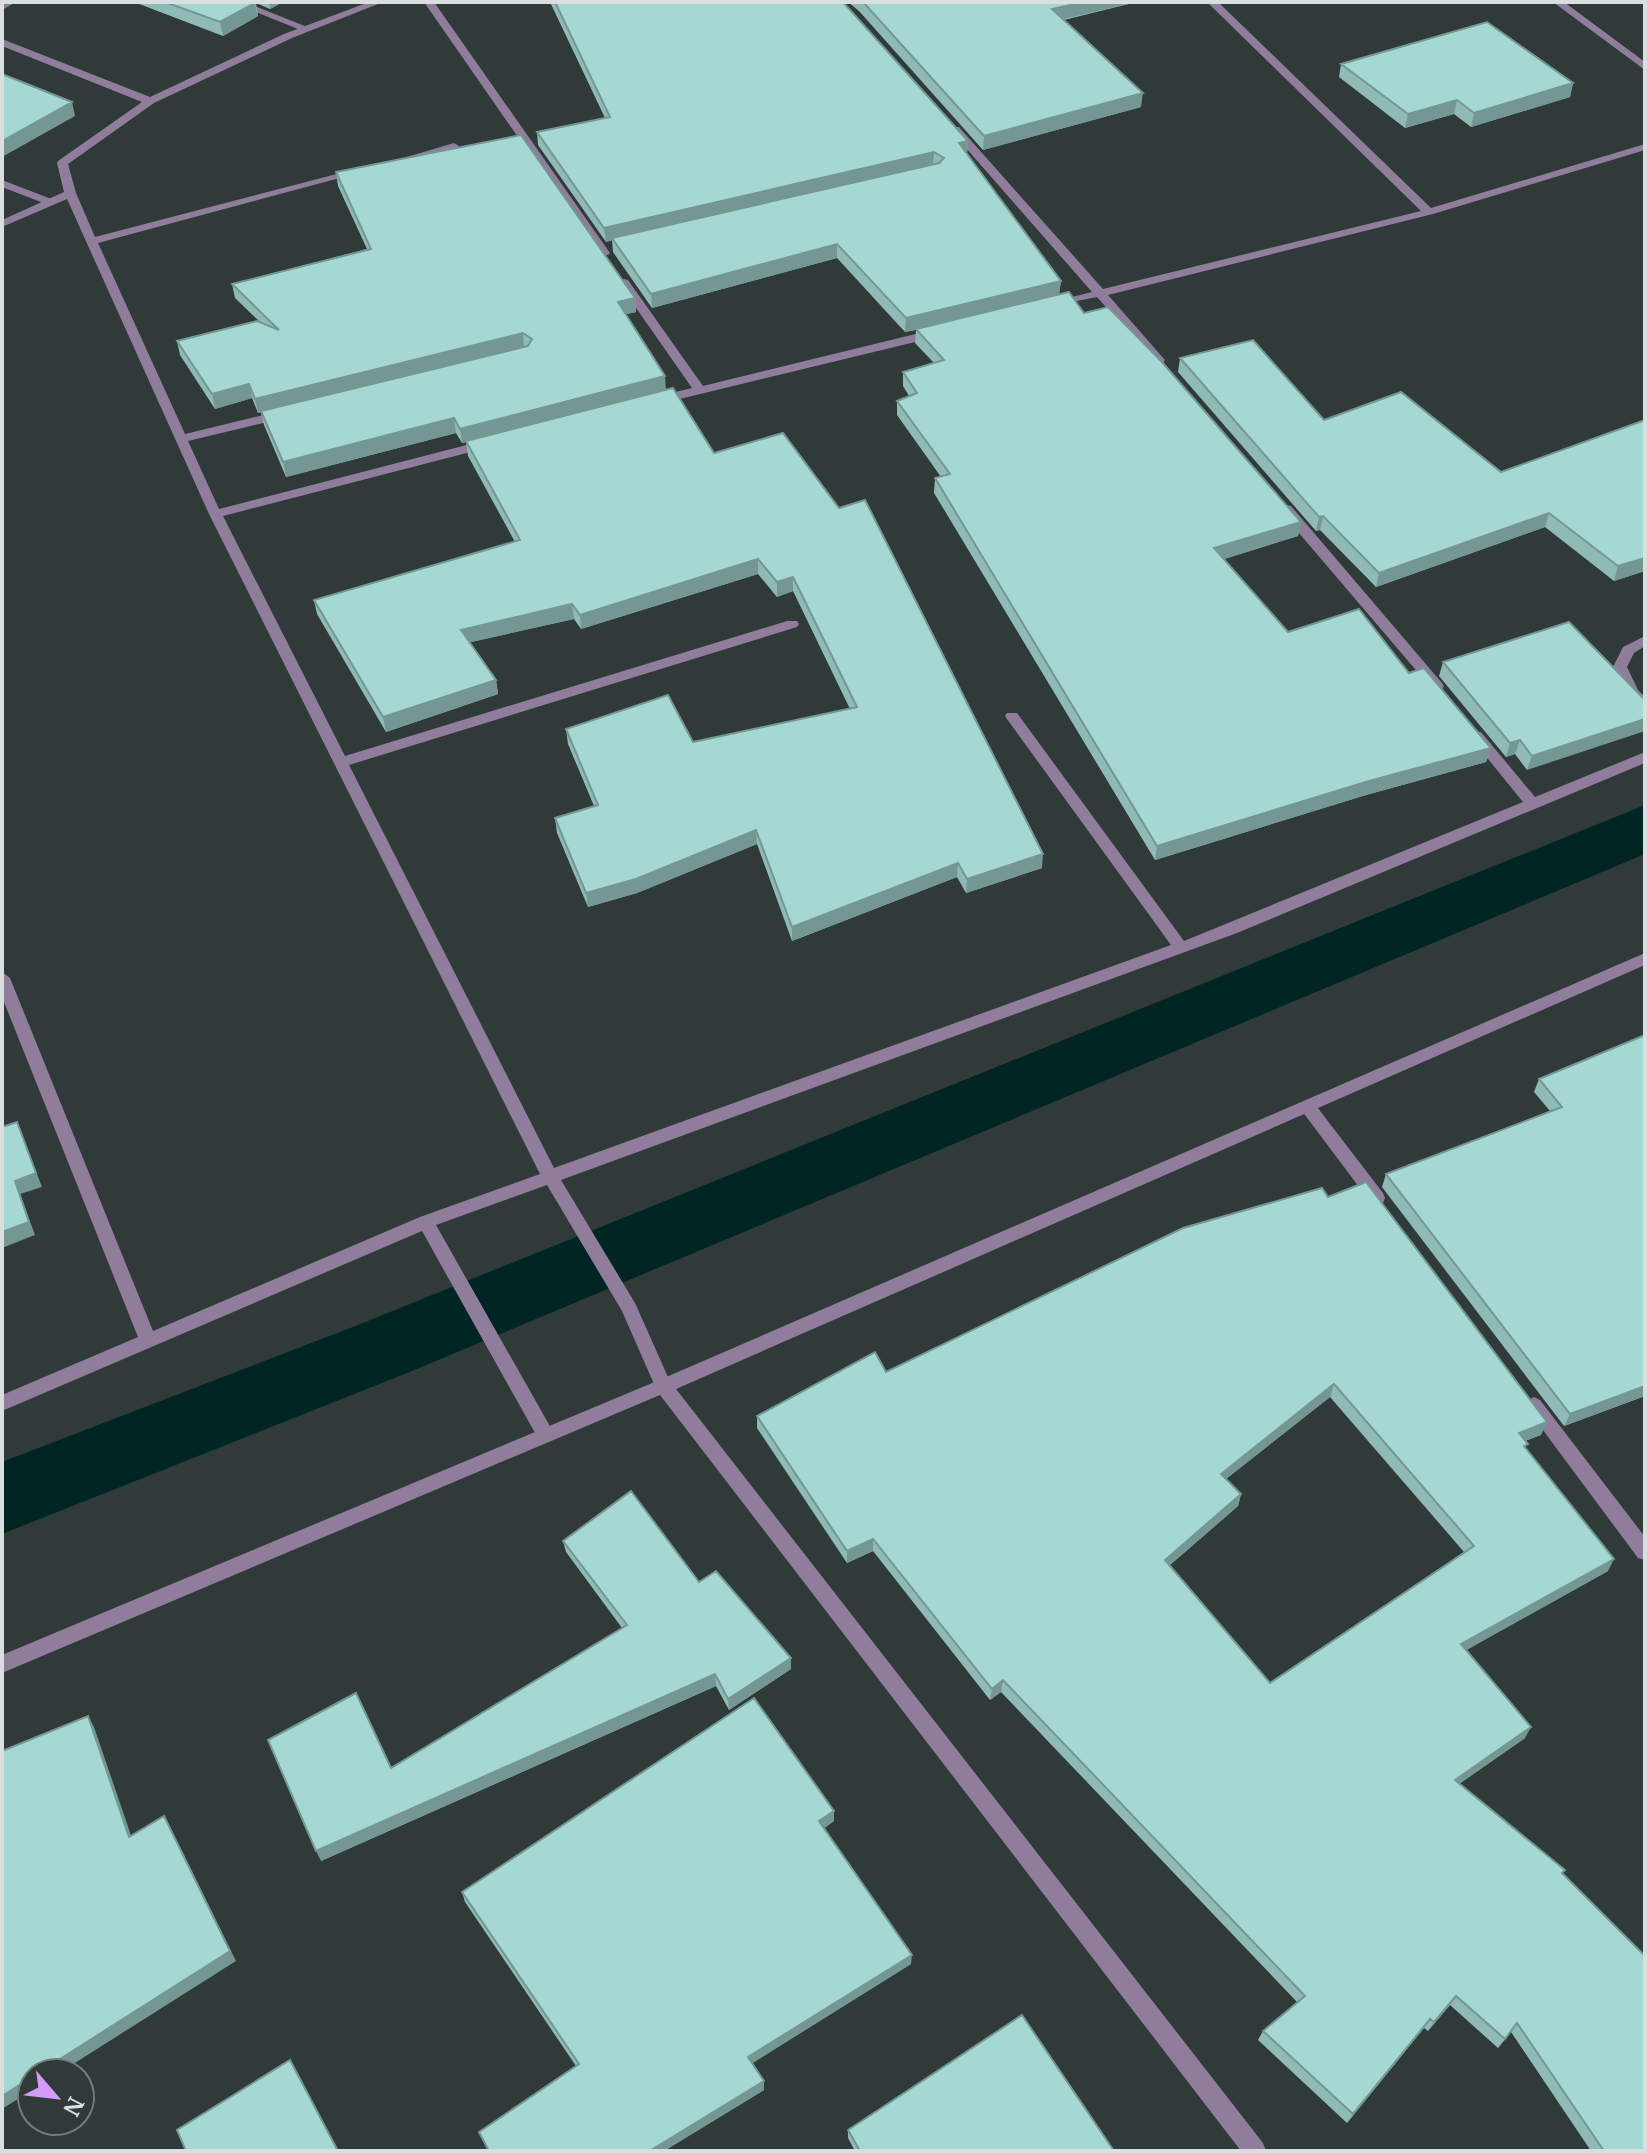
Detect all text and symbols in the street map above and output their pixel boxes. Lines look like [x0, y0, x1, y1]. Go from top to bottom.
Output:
north arrow [16, 2057, 96, 2137]
text: N [57, 2092, 90, 2121]

